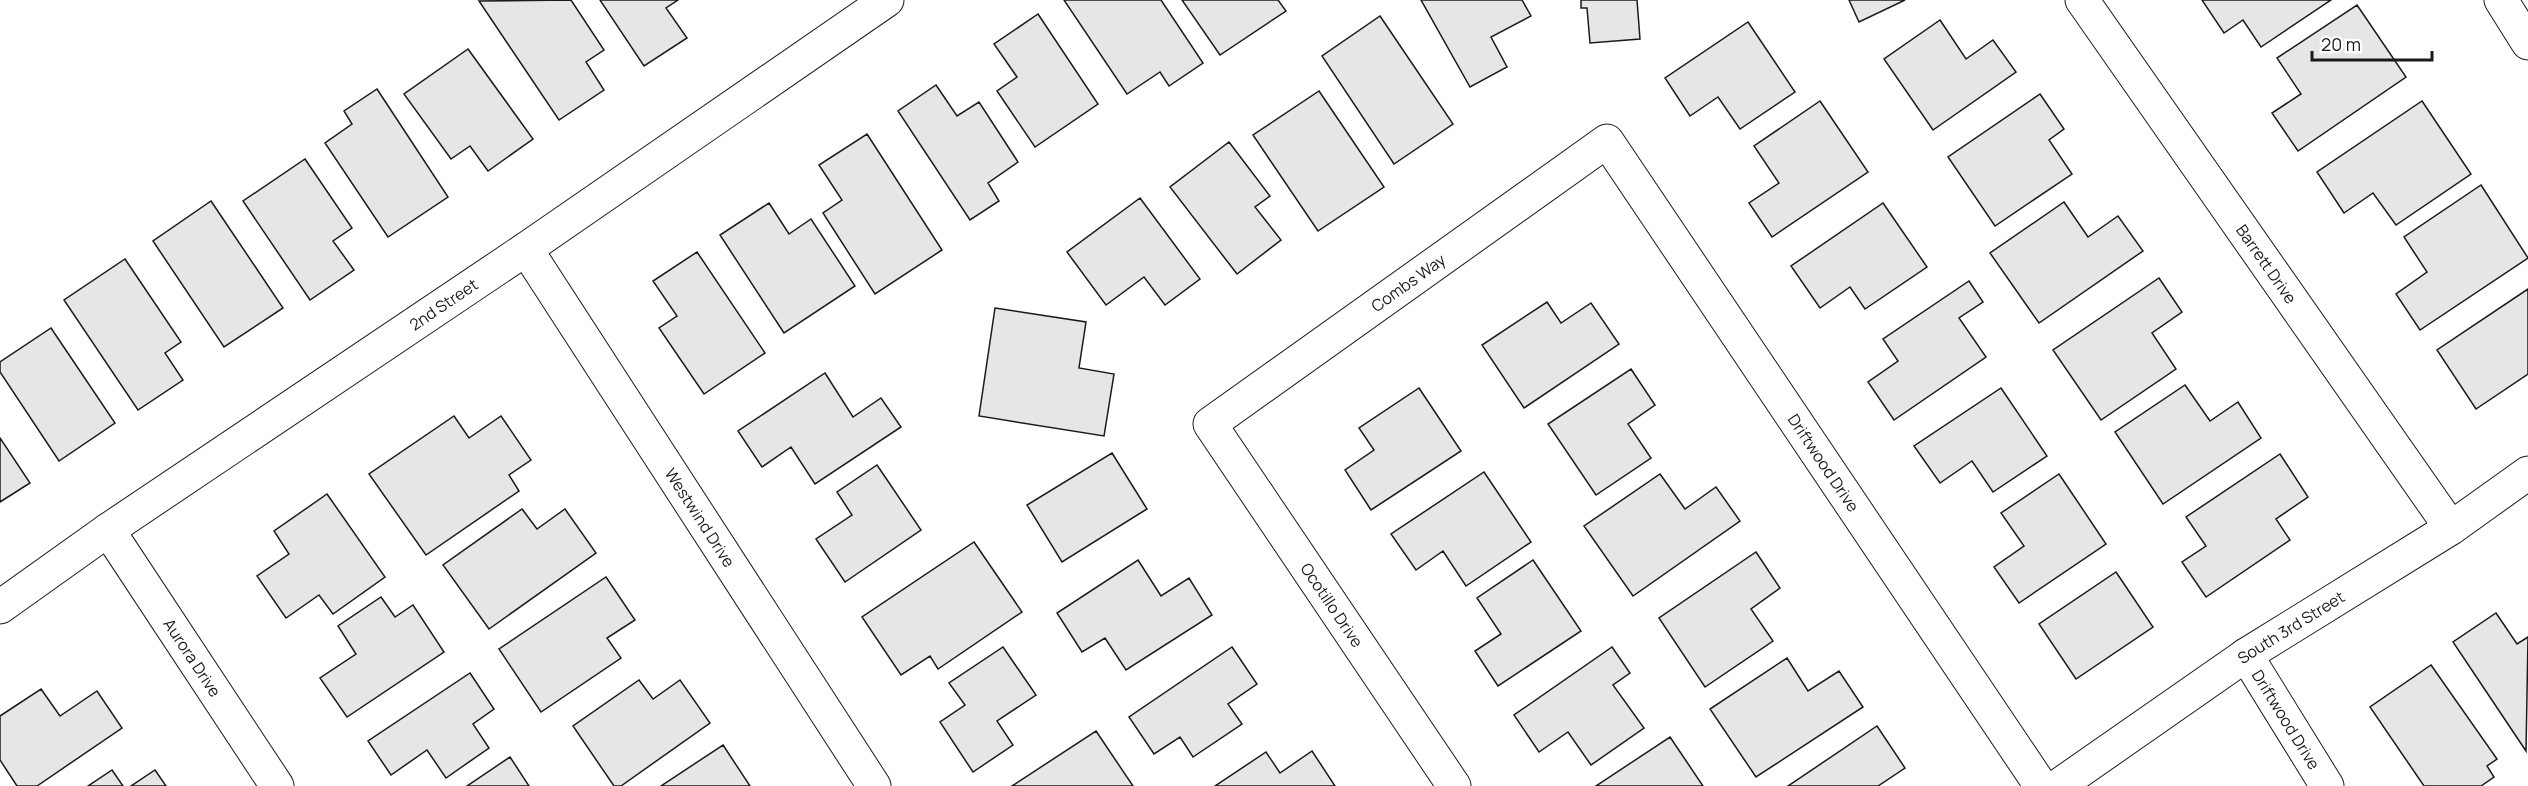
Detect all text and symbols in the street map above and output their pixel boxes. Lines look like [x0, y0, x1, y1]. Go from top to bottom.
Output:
scale bar [2312, 24, 2432, 62]
text: 20 m [2321, 32, 2361, 56]
street label: Barrett Drive [2231, 220, 2302, 308]
street label: Combs Way [1367, 248, 1450, 317]
street label: 2nd Street [405, 273, 482, 335]
street label: Driftwood Drive [1783, 410, 1864, 516]
street label: Westwind Drive [660, 464, 740, 571]
street label: Ocotillo Drive [1296, 558, 1368, 652]
street label: South 3rd Street [2233, 586, 2349, 669]
street label: Aurora Drive [158, 614, 226, 701]
street label: Driftwood Drive [2247, 666, 2325, 774]

